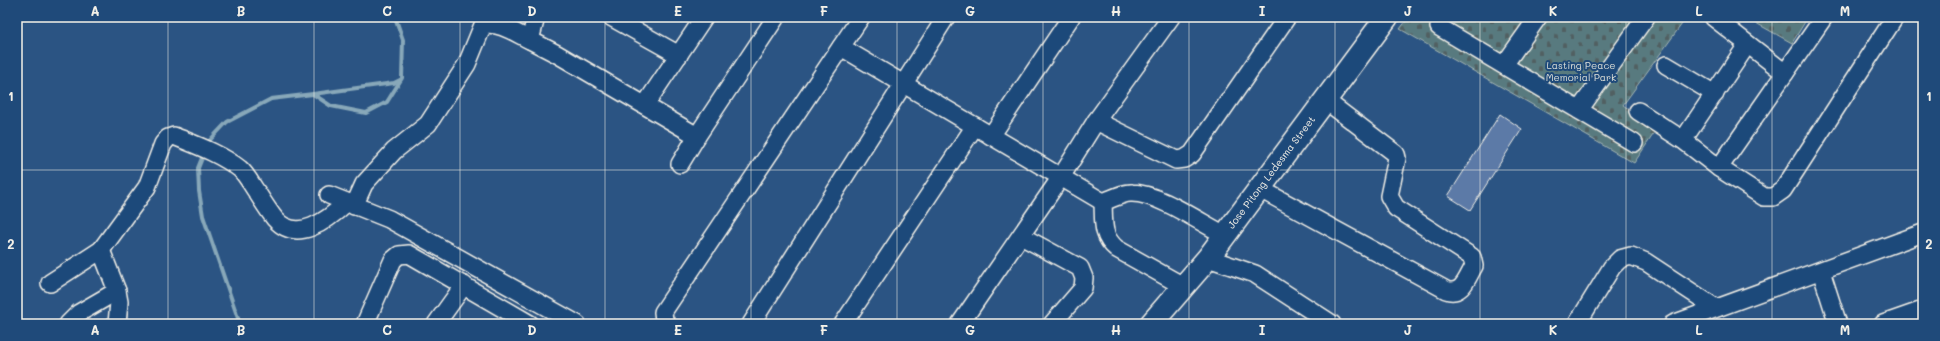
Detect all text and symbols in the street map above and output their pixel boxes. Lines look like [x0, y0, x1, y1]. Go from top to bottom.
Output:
text: A [90, 2, 100, 19]
text: B [237, 2, 246, 19]
text: C [382, 2, 392, 19]
text: D [527, 2, 537, 19]
text: E [674, 2, 682, 19]
text: F [820, 2, 828, 19]
text: G [965, 2, 975, 19]
text: H [1111, 2, 1121, 19]
text: I [1259, 2, 1266, 19]
text: J [1404, 2, 1412, 19]
text: K [1549, 2, 1558, 19]
text: L [1695, 2, 1703, 19]
text: M [1840, 2, 1850, 19]
park label: Lasting Peace Memorial Park [1546, 58, 1616, 84]
text: 1 [8, 87, 14, 104]
text: 1 [1926, 87, 1932, 104]
street label: Jose Pitong Ledesma Street [1224, 113, 1318, 231]
text: 2 [7, 235, 15, 252]
text: 2 [1925, 235, 1933, 252]
text: A [90, 321, 100, 338]
text: B [237, 321, 246, 338]
text: C [382, 321, 392, 338]
text: D [527, 321, 537, 338]
text: E [674, 321, 682, 338]
text: F [820, 321, 828, 338]
text: G [965, 321, 975, 338]
text: H [1111, 321, 1121, 338]
text: I [1259, 321, 1266, 338]
text: J [1404, 321, 1412, 338]
text: K [1549, 321, 1558, 338]
text: L [1695, 321, 1703, 338]
text: M [1840, 321, 1850, 338]

